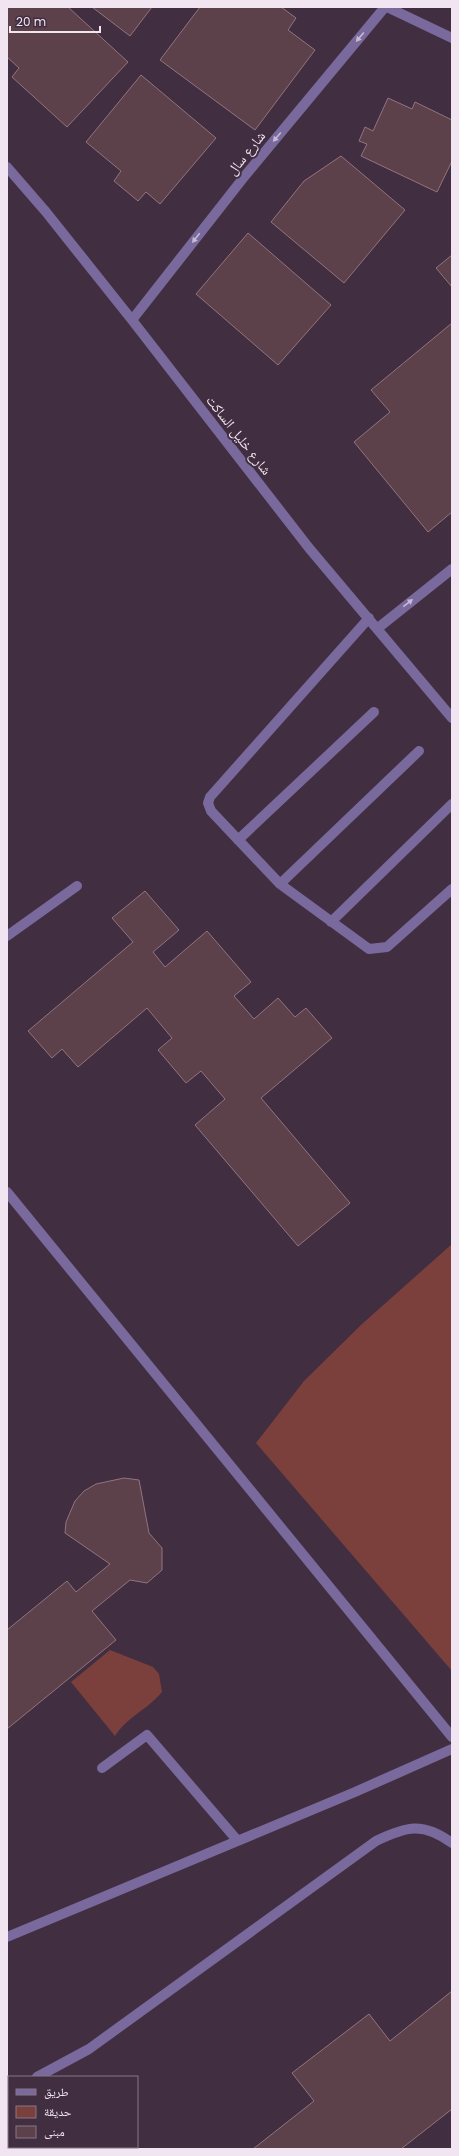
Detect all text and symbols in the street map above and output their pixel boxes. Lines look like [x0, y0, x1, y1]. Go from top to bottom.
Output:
scale bar [10, 8, 100, 34]
text: 20 m [16, 13, 46, 30]
one-way arrow [356, 32, 365, 42]
street label: شارع سال [222, 127, 270, 179]
one-way arrow [273, 132, 282, 142]
one-way arrow [192, 233, 200, 244]
street label: شارع خليل الساكت [202, 391, 276, 479]
one-way arrow [403, 599, 414, 608]
legend [8, 2076, 138, 2148]
text: طريق [44, 2083, 69, 2100]
text: حديقة [44, 2103, 72, 2120]
text: مبنى [44, 2123, 65, 2140]

